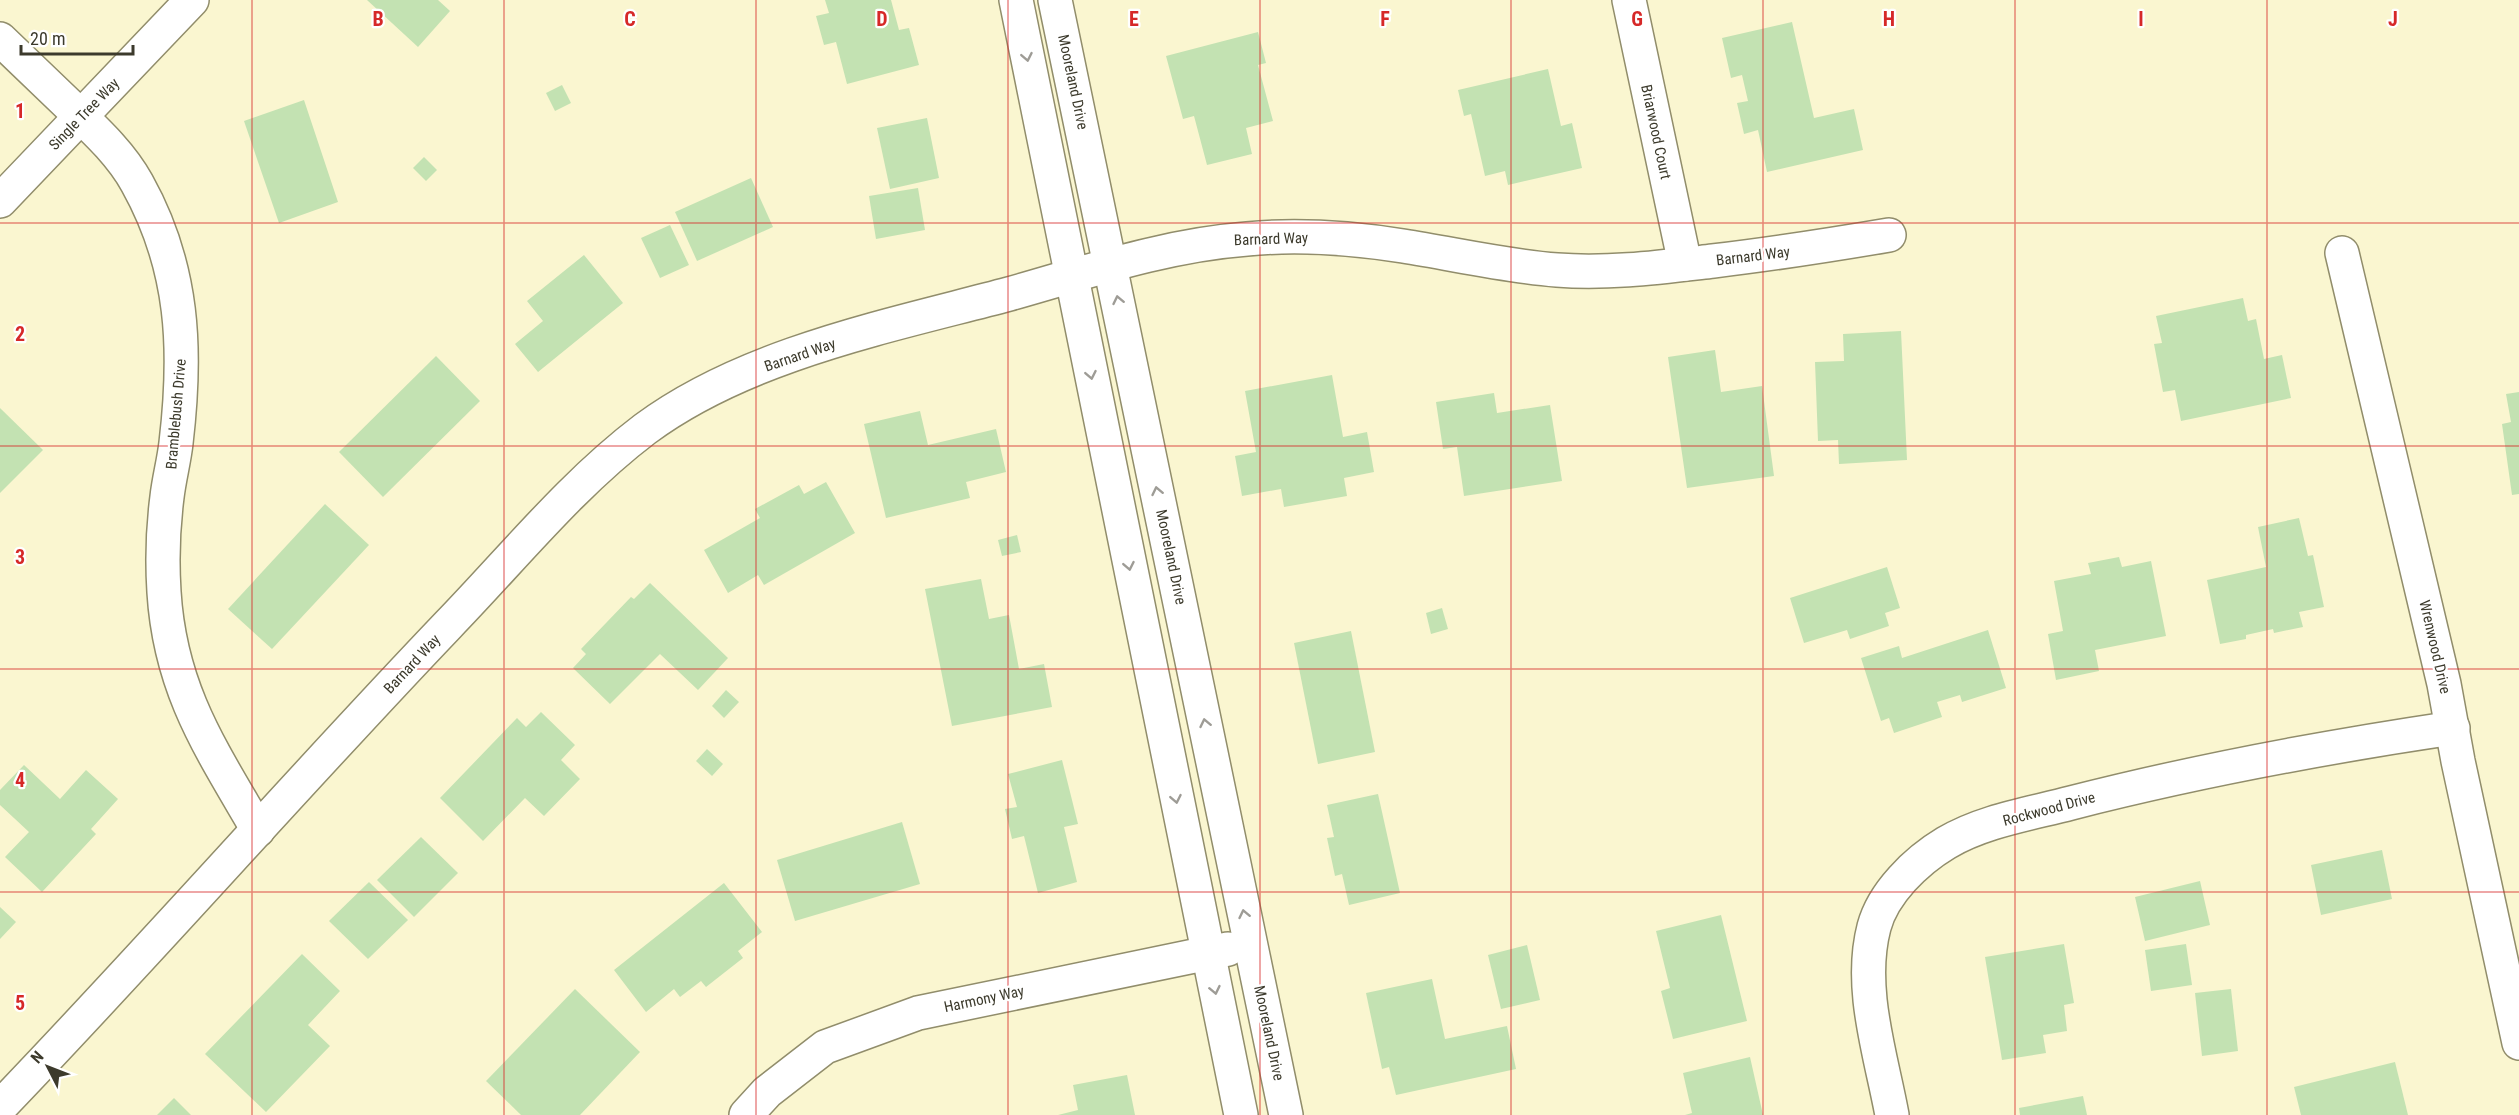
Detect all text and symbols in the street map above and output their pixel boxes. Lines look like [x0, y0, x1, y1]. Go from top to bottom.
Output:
text: B [372, 7, 384, 31]
text: C [624, 7, 636, 31]
text: D [876, 7, 888, 31]
text: E [1129, 7, 1139, 31]
text: F [1380, 7, 1390, 31]
text: G [1631, 7, 1643, 31]
text: H [1883, 7, 1895, 31]
text: I [2138, 7, 2144, 31]
text: J [2388, 7, 2398, 31]
scale bar [21, 18, 134, 56]
text: 20 m [30, 28, 65, 49]
street label: Mooreland Drive [1054, 33, 1092, 131]
one-way arrow [1020, 52, 1033, 62]
street label: Single Tree Way [45, 74, 123, 154]
street label: Briarwood Court [1637, 83, 1675, 181]
text: 1 [15, 99, 25, 123]
street label: Barnard Way [1234, 229, 1308, 249]
street label: Barnard Way [1715, 243, 1791, 269]
one-way arrow [1113, 295, 1126, 305]
text: 2 [15, 322, 25, 346]
street label: Barnard Way [762, 334, 838, 376]
street label: Bramblebush Drive [162, 358, 190, 470]
one-way arrow [1084, 370, 1097, 380]
one-way arrow [1152, 486, 1165, 496]
street label: Mooreland Drive [1152, 508, 1190, 606]
text: 3 [15, 545, 25, 569]
one-way arrow [1122, 561, 1135, 571]
street label: Wrenwood Drive [2415, 598, 2455, 696]
street label: Barnard Way [380, 631, 444, 697]
one-way arrow [1199, 718, 1212, 728]
text: 4 [15, 768, 25, 792]
street label: Rockwood Drive [2001, 788, 2097, 830]
one-way arrow [1169, 793, 1182, 803]
one-way arrow [1238, 909, 1251, 919]
street label: Harmony Way [942, 982, 1026, 1016]
street label: Mooreland Drive [1250, 984, 1288, 1082]
one-way arrow [1208, 985, 1221, 995]
text: 5 [15, 991, 25, 1015]
north arrow [18, 1037, 78, 1097]
text: N [27, 1047, 48, 1067]

